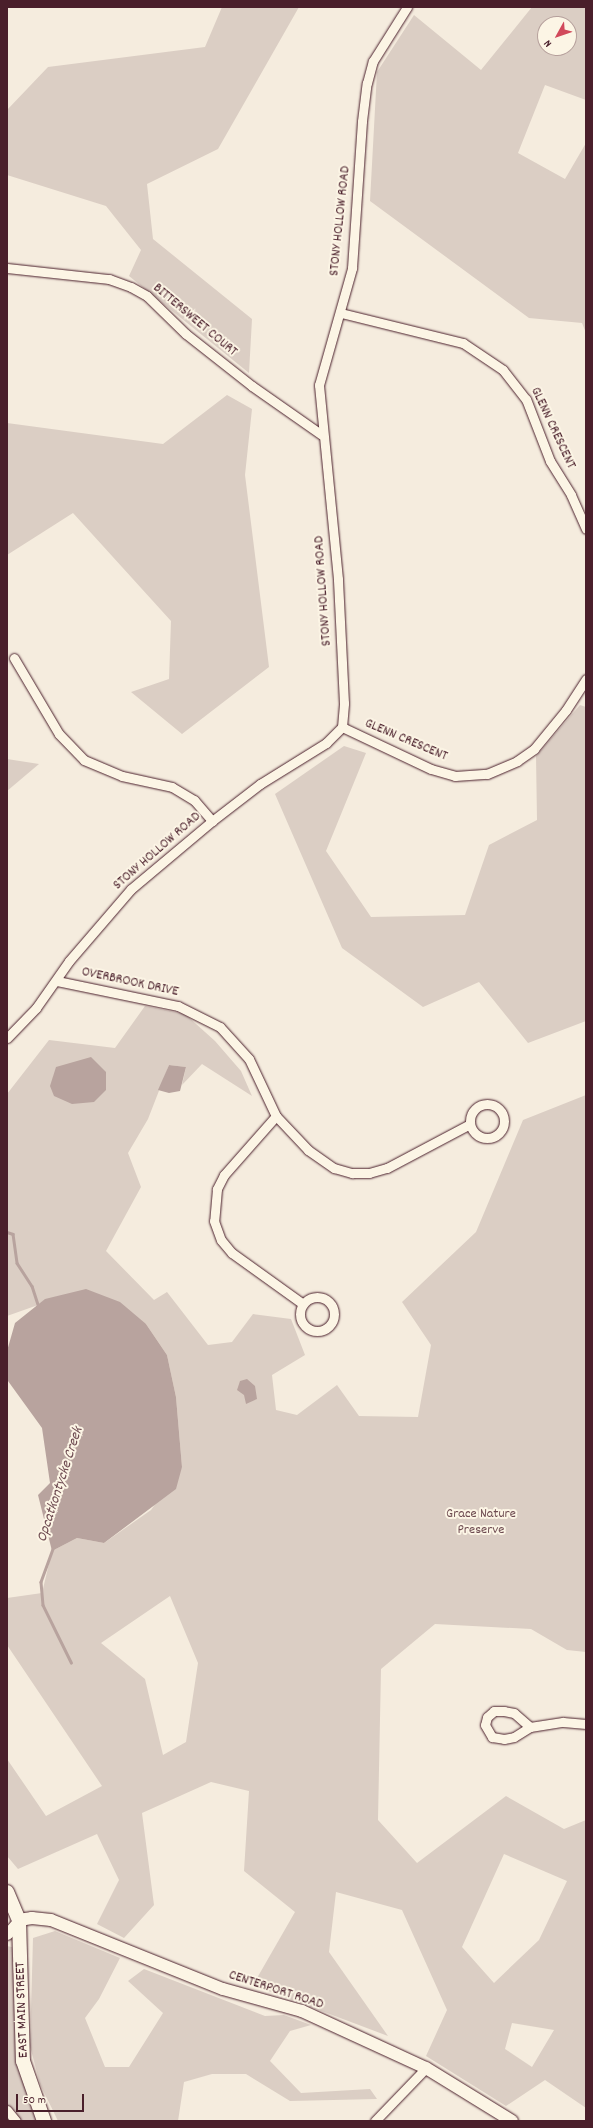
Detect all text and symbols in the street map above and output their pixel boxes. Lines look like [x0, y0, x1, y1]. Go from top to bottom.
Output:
north arrow [537, 16, 577, 56]
text: N [541, 36, 556, 50]
street label: STONY HOLLOW ROAD [326, 165, 354, 277]
street label: BITTERSWEET COURT [149, 280, 241, 360]
street label: GLENN CRESCENT [527, 384, 579, 472]
street label: STONY HOLLOW ROAD [311, 535, 335, 647]
street label: GLENN CRESCENT [362, 715, 450, 765]
street label: STONY HOLLOW ROAD [110, 808, 204, 894]
street label: OVERBROOK DRIVE [80, 964, 180, 1000]
water label: Opcatkontycke Creek [34, 1425, 88, 1545]
park label: Grace Nature Preserve [446, 1506, 516, 1538]
street label: EAST MAIN STREET [12, 1962, 32, 2058]
street label: CENTERPORT ROAD [226, 1967, 326, 2013]
scale bar [18, 2086, 86, 2112]
text: 50 m [23, 2092, 46, 2109]

